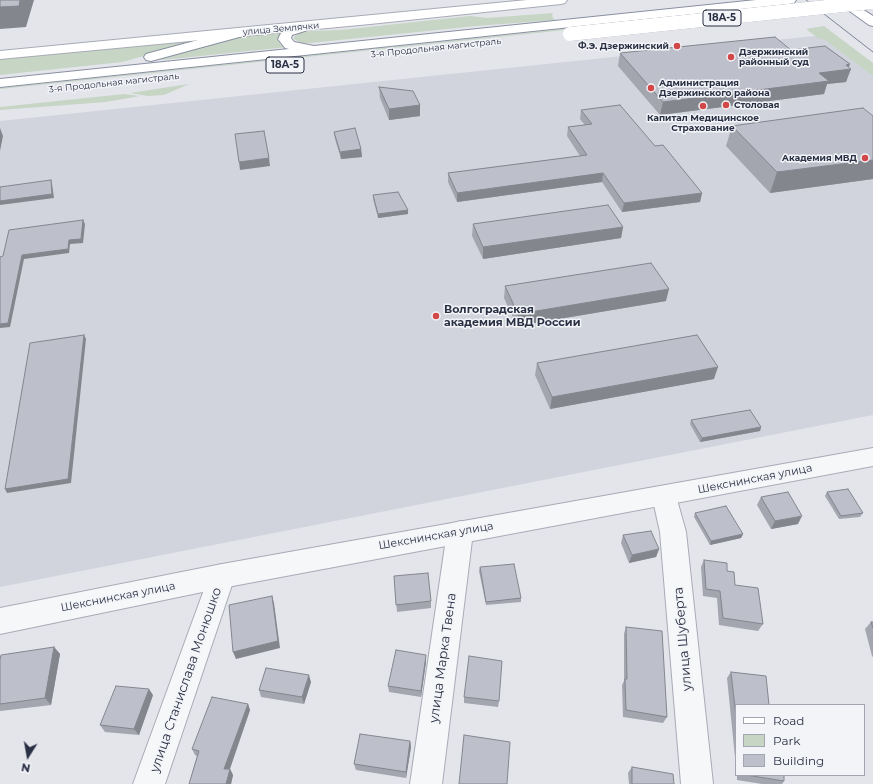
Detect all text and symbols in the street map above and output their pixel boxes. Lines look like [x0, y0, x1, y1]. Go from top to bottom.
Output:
road number: 18А-5 [703, 10, 741, 26]
street label: улица Землячки [242, 20, 320, 38]
street label: 3-я Продольная магистраль [370, 36, 502, 60]
place label: Ф.Э. Дзержинский [578, 41, 669, 51]
marker: Ф.Э. Дзержинский [672, 41, 682, 51]
place label: Дзержинский районный суд [739, 47, 809, 68]
marker: Дзержинский районный суд [726, 52, 736, 62]
road number: 18А-5 [266, 57, 304, 73]
street label: 3-я Продольная магистраль [48, 71, 180, 95]
place label: Администрация Дзержинского района [659, 78, 770, 99]
marker: Администрация Дзержинского района [646, 83, 656, 93]
marker: Столовая [721, 100, 731, 110]
place label: Столовая [734, 100, 779, 110]
marker: Капитал Медицинское Страхование [698, 101, 708, 111]
place label: Капитал Медицинское Страхование [647, 113, 759, 134]
place label: Академия МВД [782, 153, 857, 163]
marker: Академия МВД [860, 153, 870, 163]
place label: Волгоградская академия МВД России [444, 303, 580, 329]
marker: Волгоградская академия МВД России [431, 311, 441, 321]
street label: Шекснинская улица [697, 461, 813, 497]
street label: Шекснинская улица [378, 519, 494, 553]
street label: Шекснинская улица [60, 579, 176, 615]
street label: улица Станислава Монюшко [147, 585, 225, 775]
street label: улица Шуберта [671, 586, 695, 692]
street label: улица Марка Твена [426, 592, 460, 724]
legend [735, 704, 865, 776]
text: Road [773, 713, 804, 728]
text: Park [773, 733, 800, 748]
north arrow [8, 736, 48, 776]
text: Building [773, 753, 824, 768]
text: N [20, 760, 31, 776]

